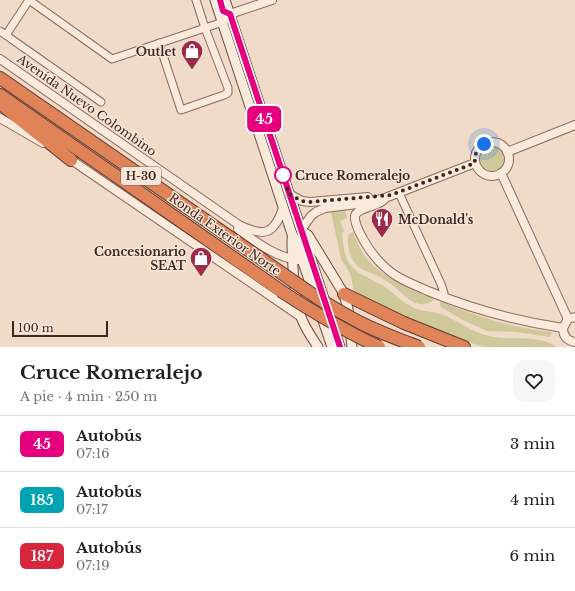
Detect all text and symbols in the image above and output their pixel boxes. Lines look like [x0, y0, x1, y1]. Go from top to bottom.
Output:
shop icon: Outlet [179, 38, 205, 71]
place label: Outlet [136, 44, 176, 59]
street label: Avenida Nuevo Colombino [14, 50, 160, 159]
line badge: 45 [246, 106, 282, 132]
text: 45 [255, 110, 273, 128]
your location [474, 134, 494, 154]
marker: Cruce Romeralejo [274, 166, 292, 184]
road number: H-30 [121, 167, 161, 185]
place label: Cruce Romeralejo [295, 168, 410, 183]
street label: Ronda Exterior Norte [166, 190, 284, 278]
restaurant icon: McDonald's [369, 206, 395, 239]
place label: McDonald's [398, 212, 474, 227]
place label: Concesionario SEAT [94, 244, 186, 273]
shop icon: Concesionario SEAT [188, 245, 214, 278]
scale bar [12, 319, 108, 338]
text: 100 m [18, 321, 54, 335]
button: heart [513, 360, 555, 402]
text: Cruce Romeralejo [20, 361, 203, 384]
text: A pie · 4 min · 250 m [20, 388, 157, 405]
text: Autobús [76, 426, 142, 445]
text: 3 min [510, 434, 555, 453]
text: 45 [33, 435, 51, 453]
text: 07:16 [76, 445, 110, 462]
text: Autobús [76, 482, 142, 501]
text: 4 min [510, 490, 555, 509]
text: 185 [30, 491, 54, 509]
text: 07:17 [76, 501, 108, 518]
text: Autobús [76, 538, 142, 557]
text: 6 min [510, 546, 555, 565]
text: 187 [31, 547, 53, 565]
text: 07:19 [76, 557, 110, 574]

